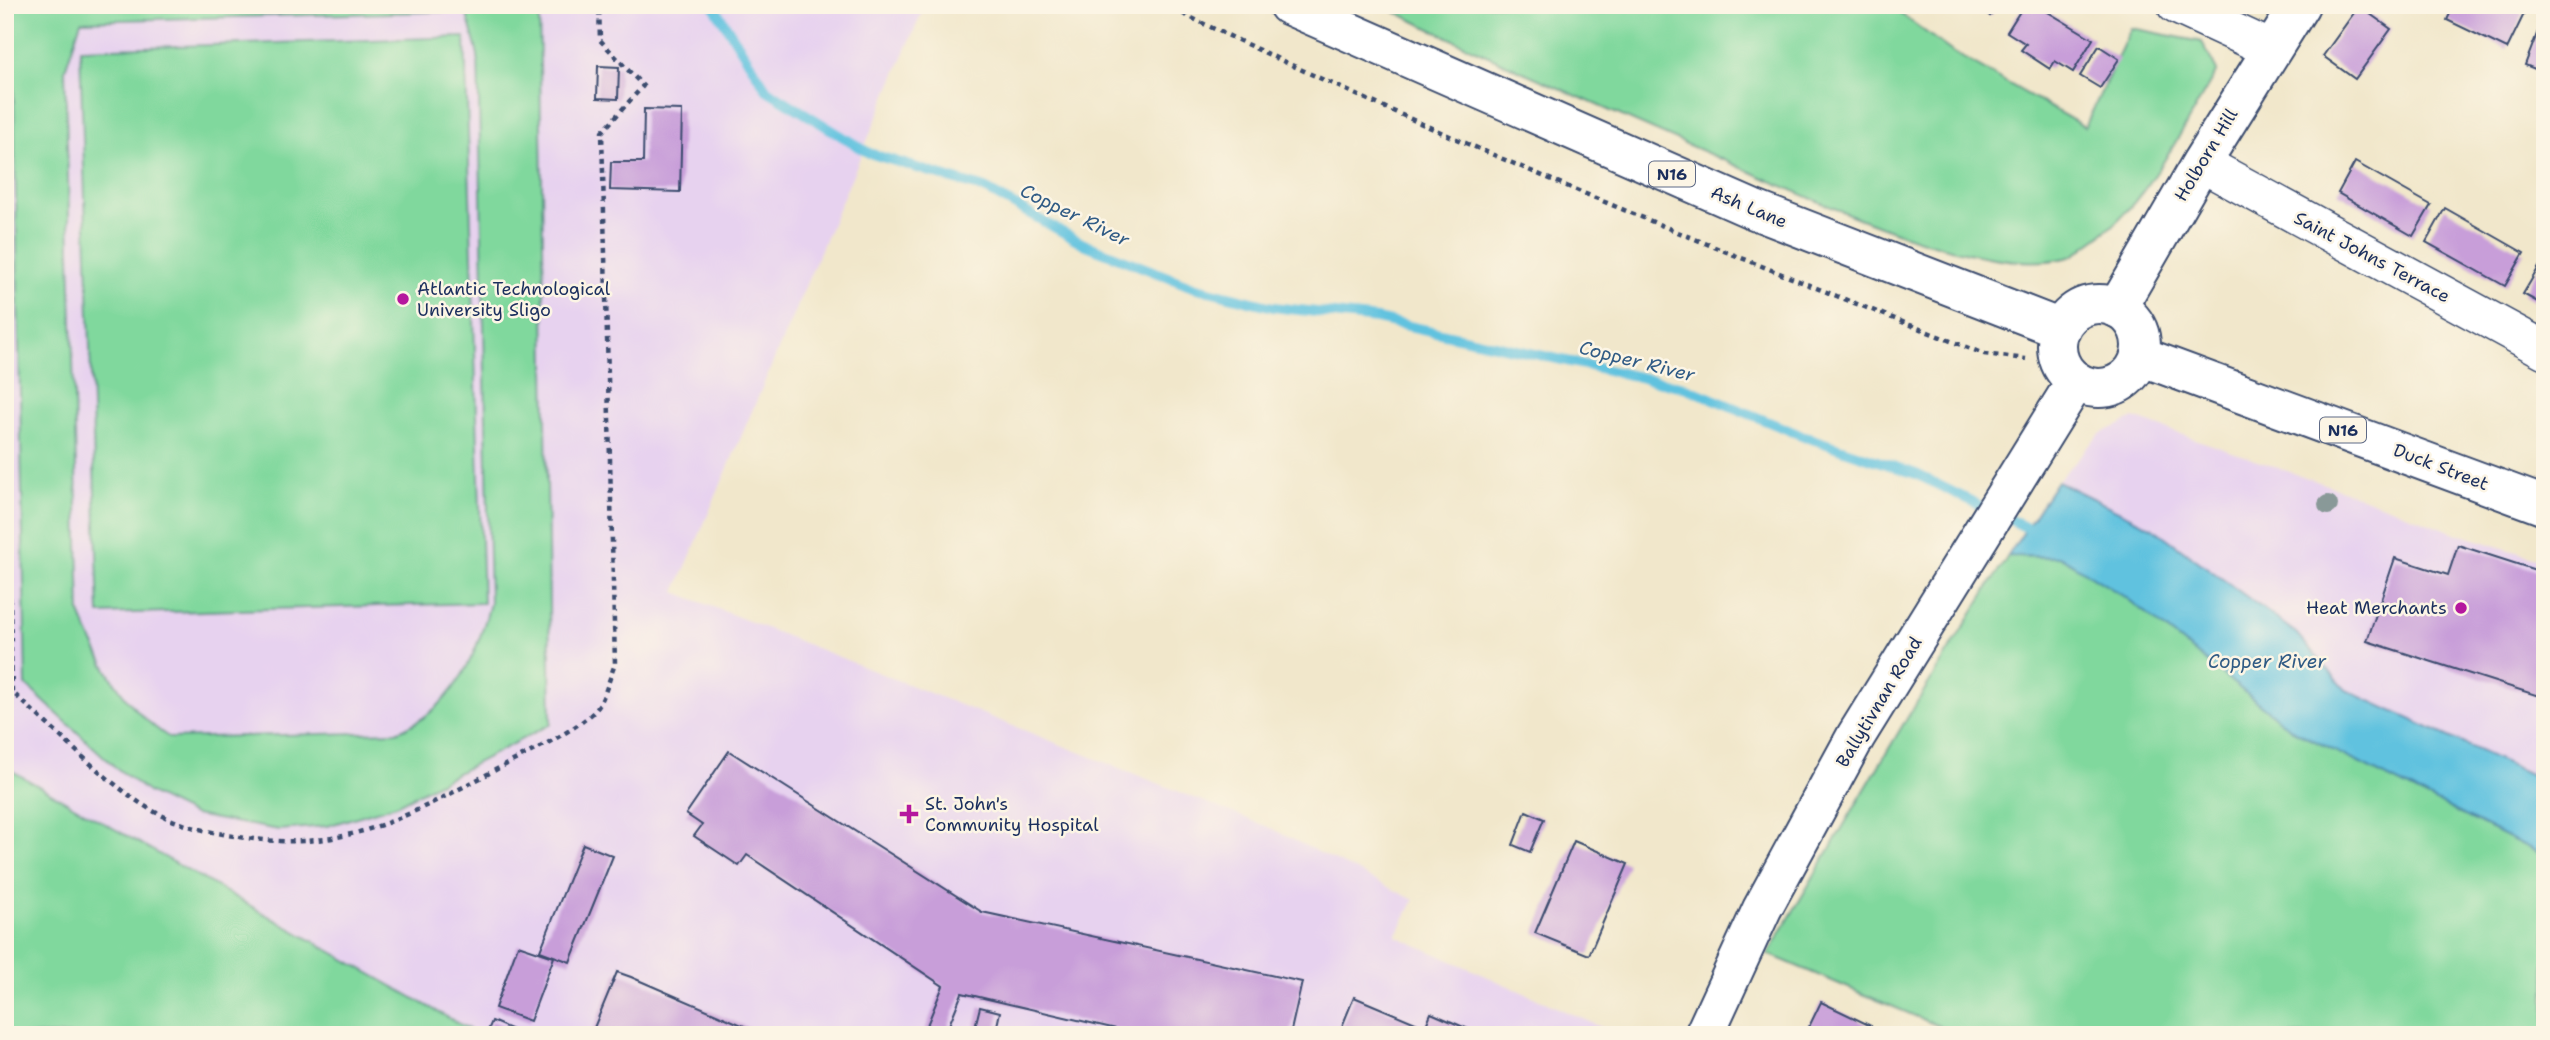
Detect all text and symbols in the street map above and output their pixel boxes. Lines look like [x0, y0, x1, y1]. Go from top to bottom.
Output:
street label: Holborn Hill [2169, 104, 2243, 206]
road number: N16 [1649, 162, 1695, 186]
water label: Copper River [1016, 178, 1135, 253]
street label: Ash Lane [1707, 180, 1791, 234]
street label: Saint Johns Terrace [2290, 206, 2454, 308]
place label: Atlantic Technological University Sligo [417, 277, 611, 322]
marker: Atlantic Technological University Sligo [395, 291, 411, 307]
water label: Copper River [1576, 335, 1699, 388]
road number: N16 [2320, 418, 2366, 442]
street label: Duck Street [2390, 438, 2492, 496]
place label: Heat Merchants [2306, 596, 2447, 620]
marker: Heat Merchants [2453, 600, 2469, 616]
street label: Ballytivnan Road [1830, 632, 1928, 772]
water label: Copper River [2208, 649, 2327, 674]
place label: St. John's Community Hospital [925, 792, 1099, 837]
marker: St. John's Community Hospital [899, 804, 919, 824]

